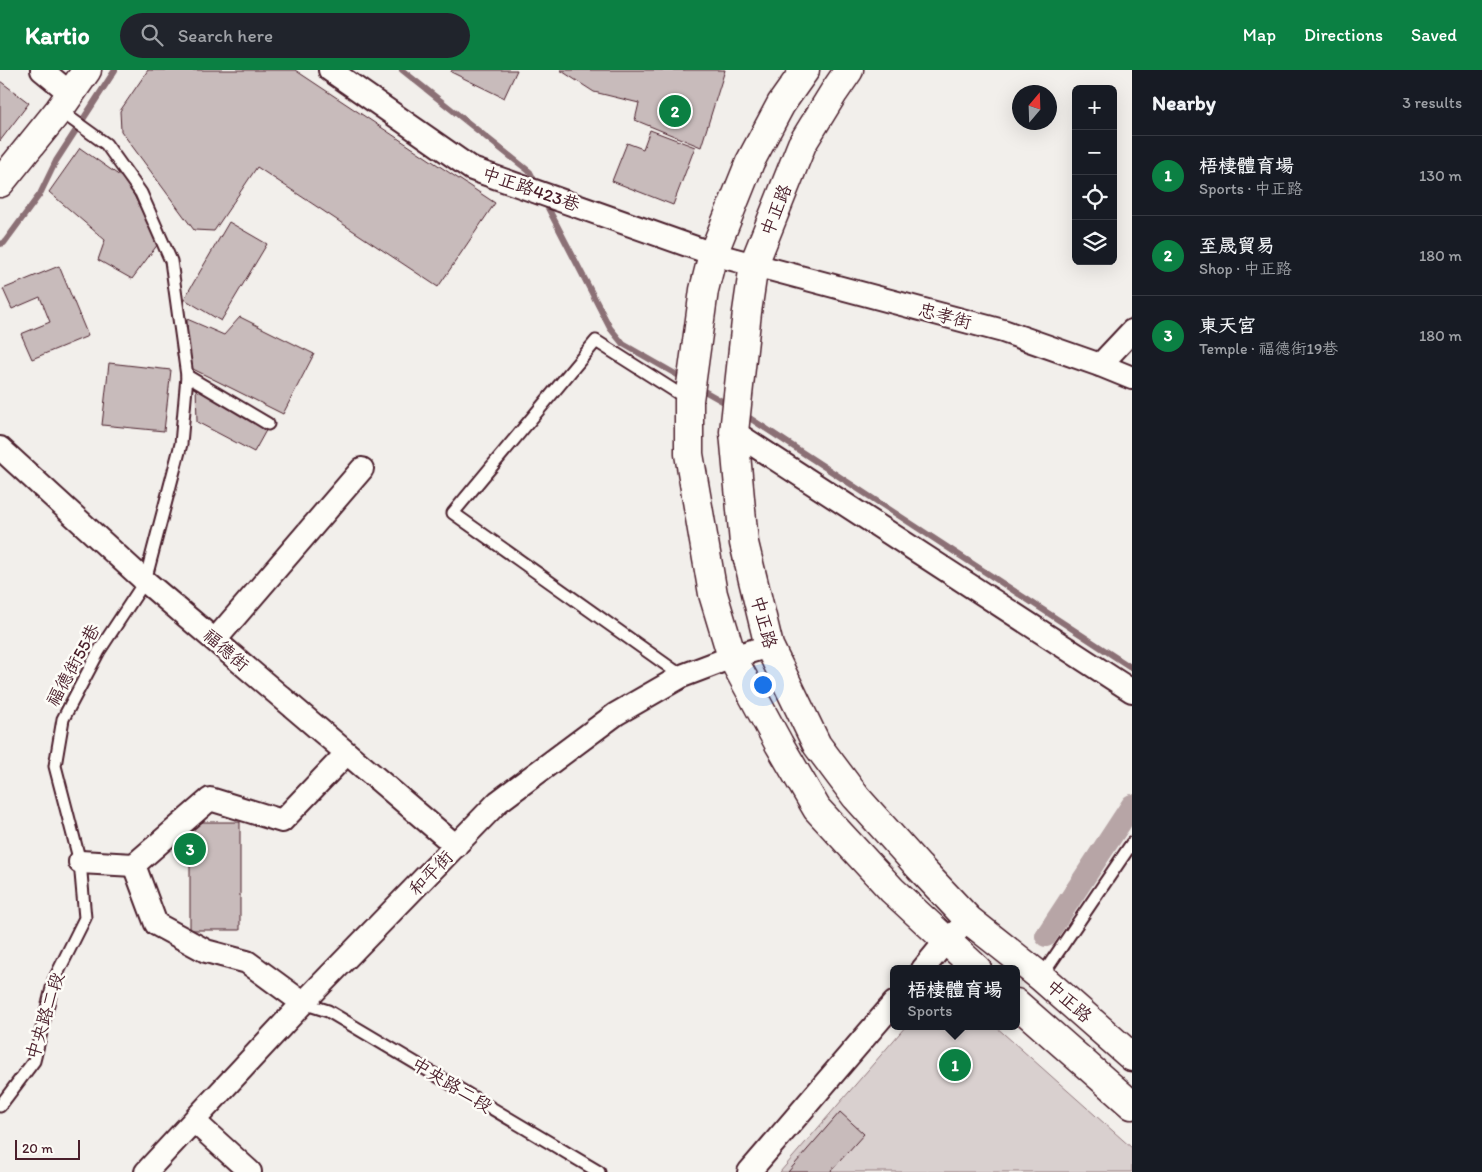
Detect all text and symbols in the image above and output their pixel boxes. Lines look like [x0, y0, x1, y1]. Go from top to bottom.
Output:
search box [120, 13, 470, 58]
text: Kartio [25, 21, 90, 50]
icon: search [138, 21, 166, 49]
text: Search here [178, 24, 273, 47]
text: Map [1243, 24, 1276, 46]
text: Directions [1304, 24, 1383, 46]
text: Saved [1411, 24, 1457, 46]
north arrow [1012, 85, 1057, 130]
map controls [1072, 85, 1117, 265]
button: + [1072, 85, 1117, 130]
text: Nearby [1152, 90, 1216, 115]
pin: 2 [659, 92, 691, 130]
text: 3 results [1402, 93, 1462, 112]
button: − [1072, 130, 1117, 175]
text: 梧棲體育場 [1199, 154, 1294, 177]
street label: 中正路423巷 [479, 162, 583, 216]
text: 1 [1164, 166, 1172, 185]
text: 130 m [1419, 166, 1462, 185]
button: locate [1072, 175, 1117, 220]
text: Sports · 中正路 [1199, 179, 1303, 198]
street label: 中正路 [756, 181, 796, 239]
button: layers [1072, 220, 1117, 265]
text: 至晟貿易 [1199, 234, 1275, 257]
text: 2 [1164, 246, 1172, 265]
text: 180 m [1419, 246, 1462, 265]
text: Shop · 中正路 [1199, 259, 1292, 278]
street label: 忠孝街 [916, 298, 974, 334]
text: 東天宮 [1199, 314, 1256, 337]
text: 3 [1164, 326, 1172, 345]
text: 180 m [1419, 326, 1462, 345]
text: Temple · 福德街19巷 [1199, 339, 1338, 358]
street label: 中正路 [746, 593, 782, 651]
street label: 福德街55巷 [41, 620, 105, 710]
street label: 福德街 [198, 624, 254, 676]
your location [750, 672, 776, 698]
pin: 3 [174, 830, 206, 868]
street label: 和平街 [404, 846, 458, 900]
popup [890, 965, 1020, 1030]
street label: 中央路二段 [21, 970, 69, 1062]
street label: 中正路 [1042, 975, 1096, 1027]
text: 梧棲體育場 [907, 978, 1003, 1001]
text: Sports [907, 1001, 952, 1020]
pin: 1 [939, 1046, 971, 1084]
street label: 中央路二段 [408, 1052, 496, 1118]
scale bar [15, 1137, 80, 1160]
text: 20 m [22, 1140, 53, 1157]

